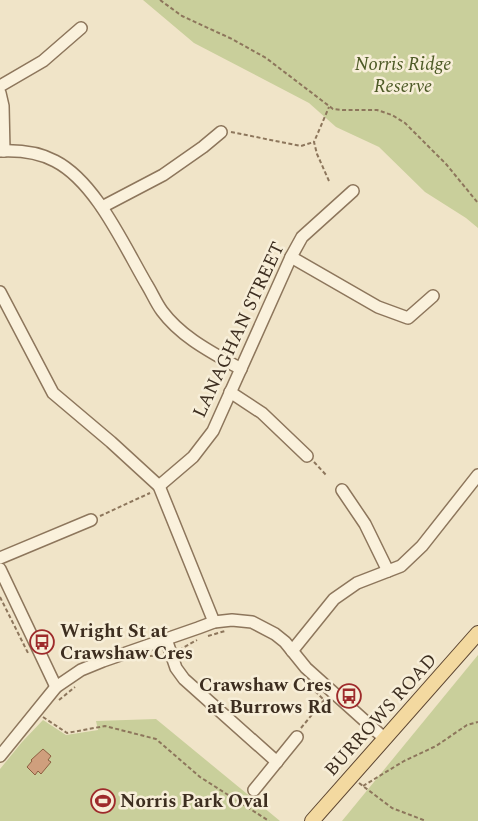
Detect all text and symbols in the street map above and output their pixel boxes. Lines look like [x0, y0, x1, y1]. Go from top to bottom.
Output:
park label: Norris Ridge Reserve [354, 50, 452, 101]
street label: LANAGHAN STREET [185, 237, 293, 423]
place label: Wright St at Crawshaw Cres [60, 617, 193, 668]
bus stop icon: Wright St at Crawshaw Cres [29, 629, 55, 655]
street label: BURROWS ROAD [318, 647, 444, 783]
place label: Crawshaw Cres at Burrows Rd [199, 671, 332, 722]
bus stop icon: Crawshaw Cres at Burrows Rd [336, 683, 362, 709]
place label: Norris Park Oval [120, 787, 269, 816]
sports icon: Norris Park Oval [90, 788, 116, 814]

